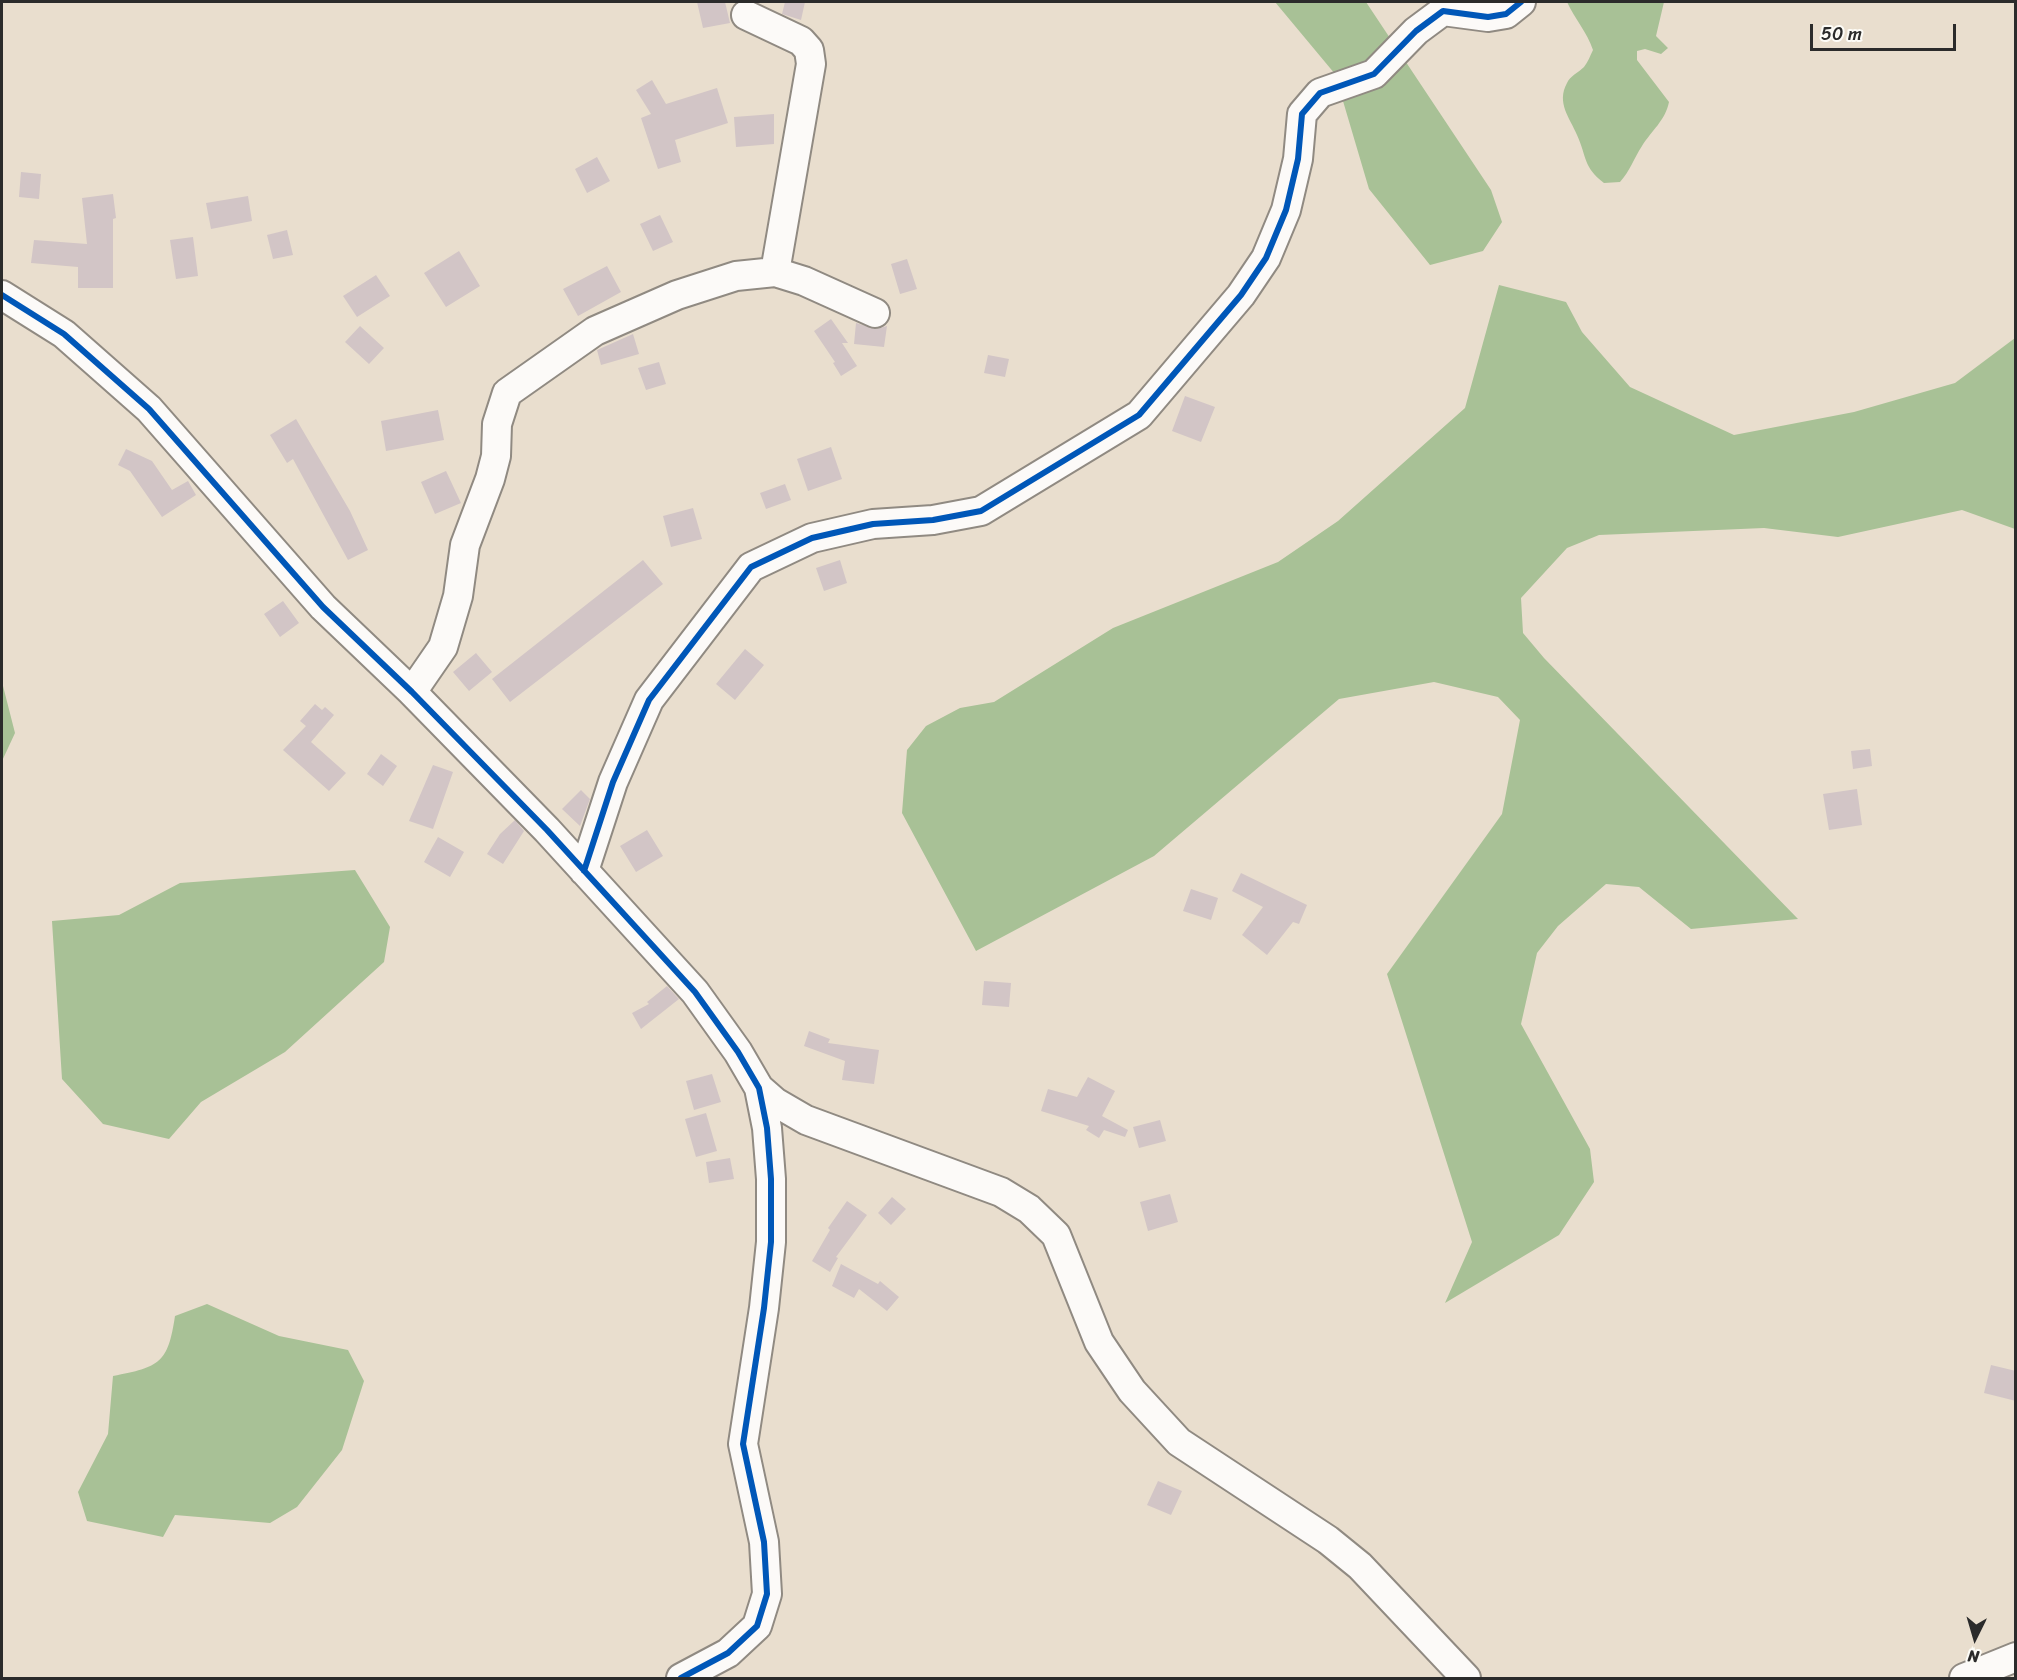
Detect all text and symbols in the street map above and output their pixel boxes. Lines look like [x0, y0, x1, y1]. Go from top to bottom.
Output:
scale bar [1813, 12, 1958, 50]
text: 50 m [1821, 18, 1862, 50]
north arrow [1945, 1608, 2005, 1668]
text: N [1967, 1642, 1980, 1671]

